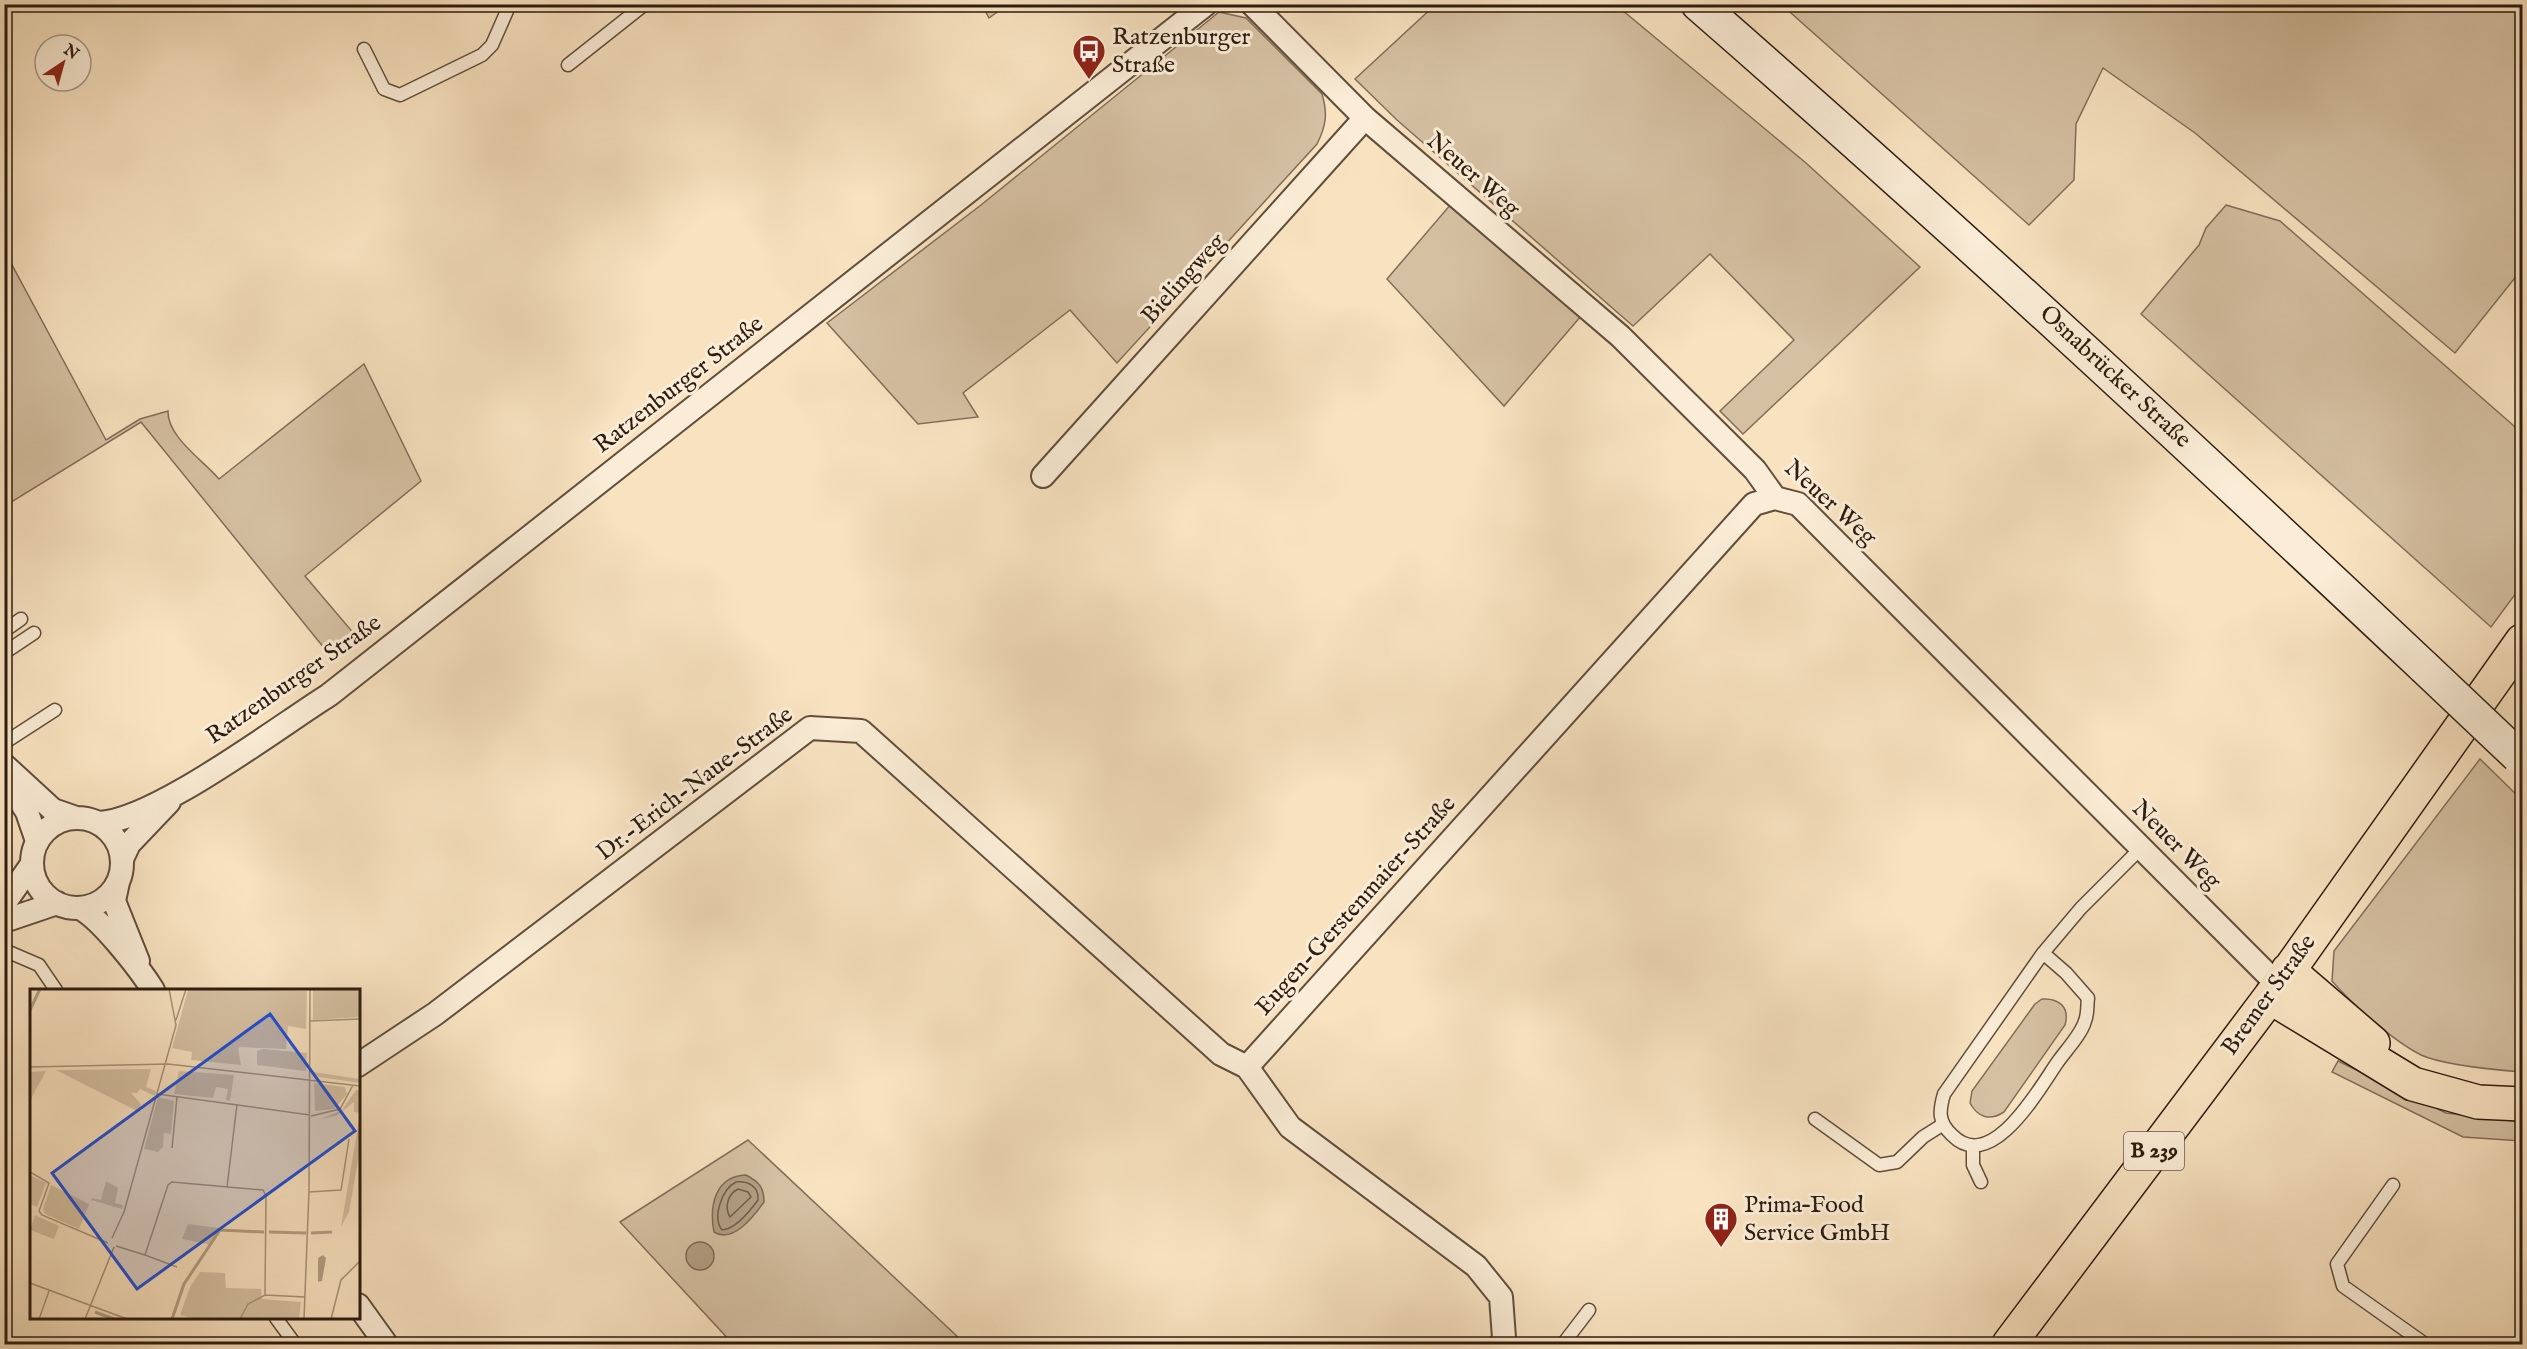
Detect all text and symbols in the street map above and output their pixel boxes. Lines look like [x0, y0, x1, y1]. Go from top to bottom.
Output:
place label: Ratzenburger Straße [1112, 22, 1251, 81]
north arrow [33, 33, 93, 93]
bus stop icon: Ratzenburger Straße [1071, 33, 1107, 80]
text: N [58, 40, 82, 65]
street label: Neuer Weg [1420, 126, 1527, 225]
street label: Bielingweg [1135, 226, 1234, 331]
street label: Osnabrücker Straße [2033, 299, 2197, 455]
street label: Ratzenburger Straße [588, 309, 770, 461]
street label: Neuer Weg [1777, 453, 1884, 553]
street label: Ratzenburger Straße [200, 608, 388, 752]
street label: Dr.-Erich-Naue-Straße [591, 700, 799, 868]
street label: Eugen-Gerstenmaier-Straße [1249, 789, 1463, 1023]
street label: Neuer Weg [2125, 794, 2228, 897]
street label: Bremer Straße [2215, 928, 2323, 1062]
inset map [30, 989, 360, 1319]
road number: B 239 [2124, 1132, 2184, 1170]
place label: Prima–Food Service GmbH [1744, 1190, 1890, 1249]
building icon: Prima–Food Service GmbH [1703, 1201, 1739, 1248]

